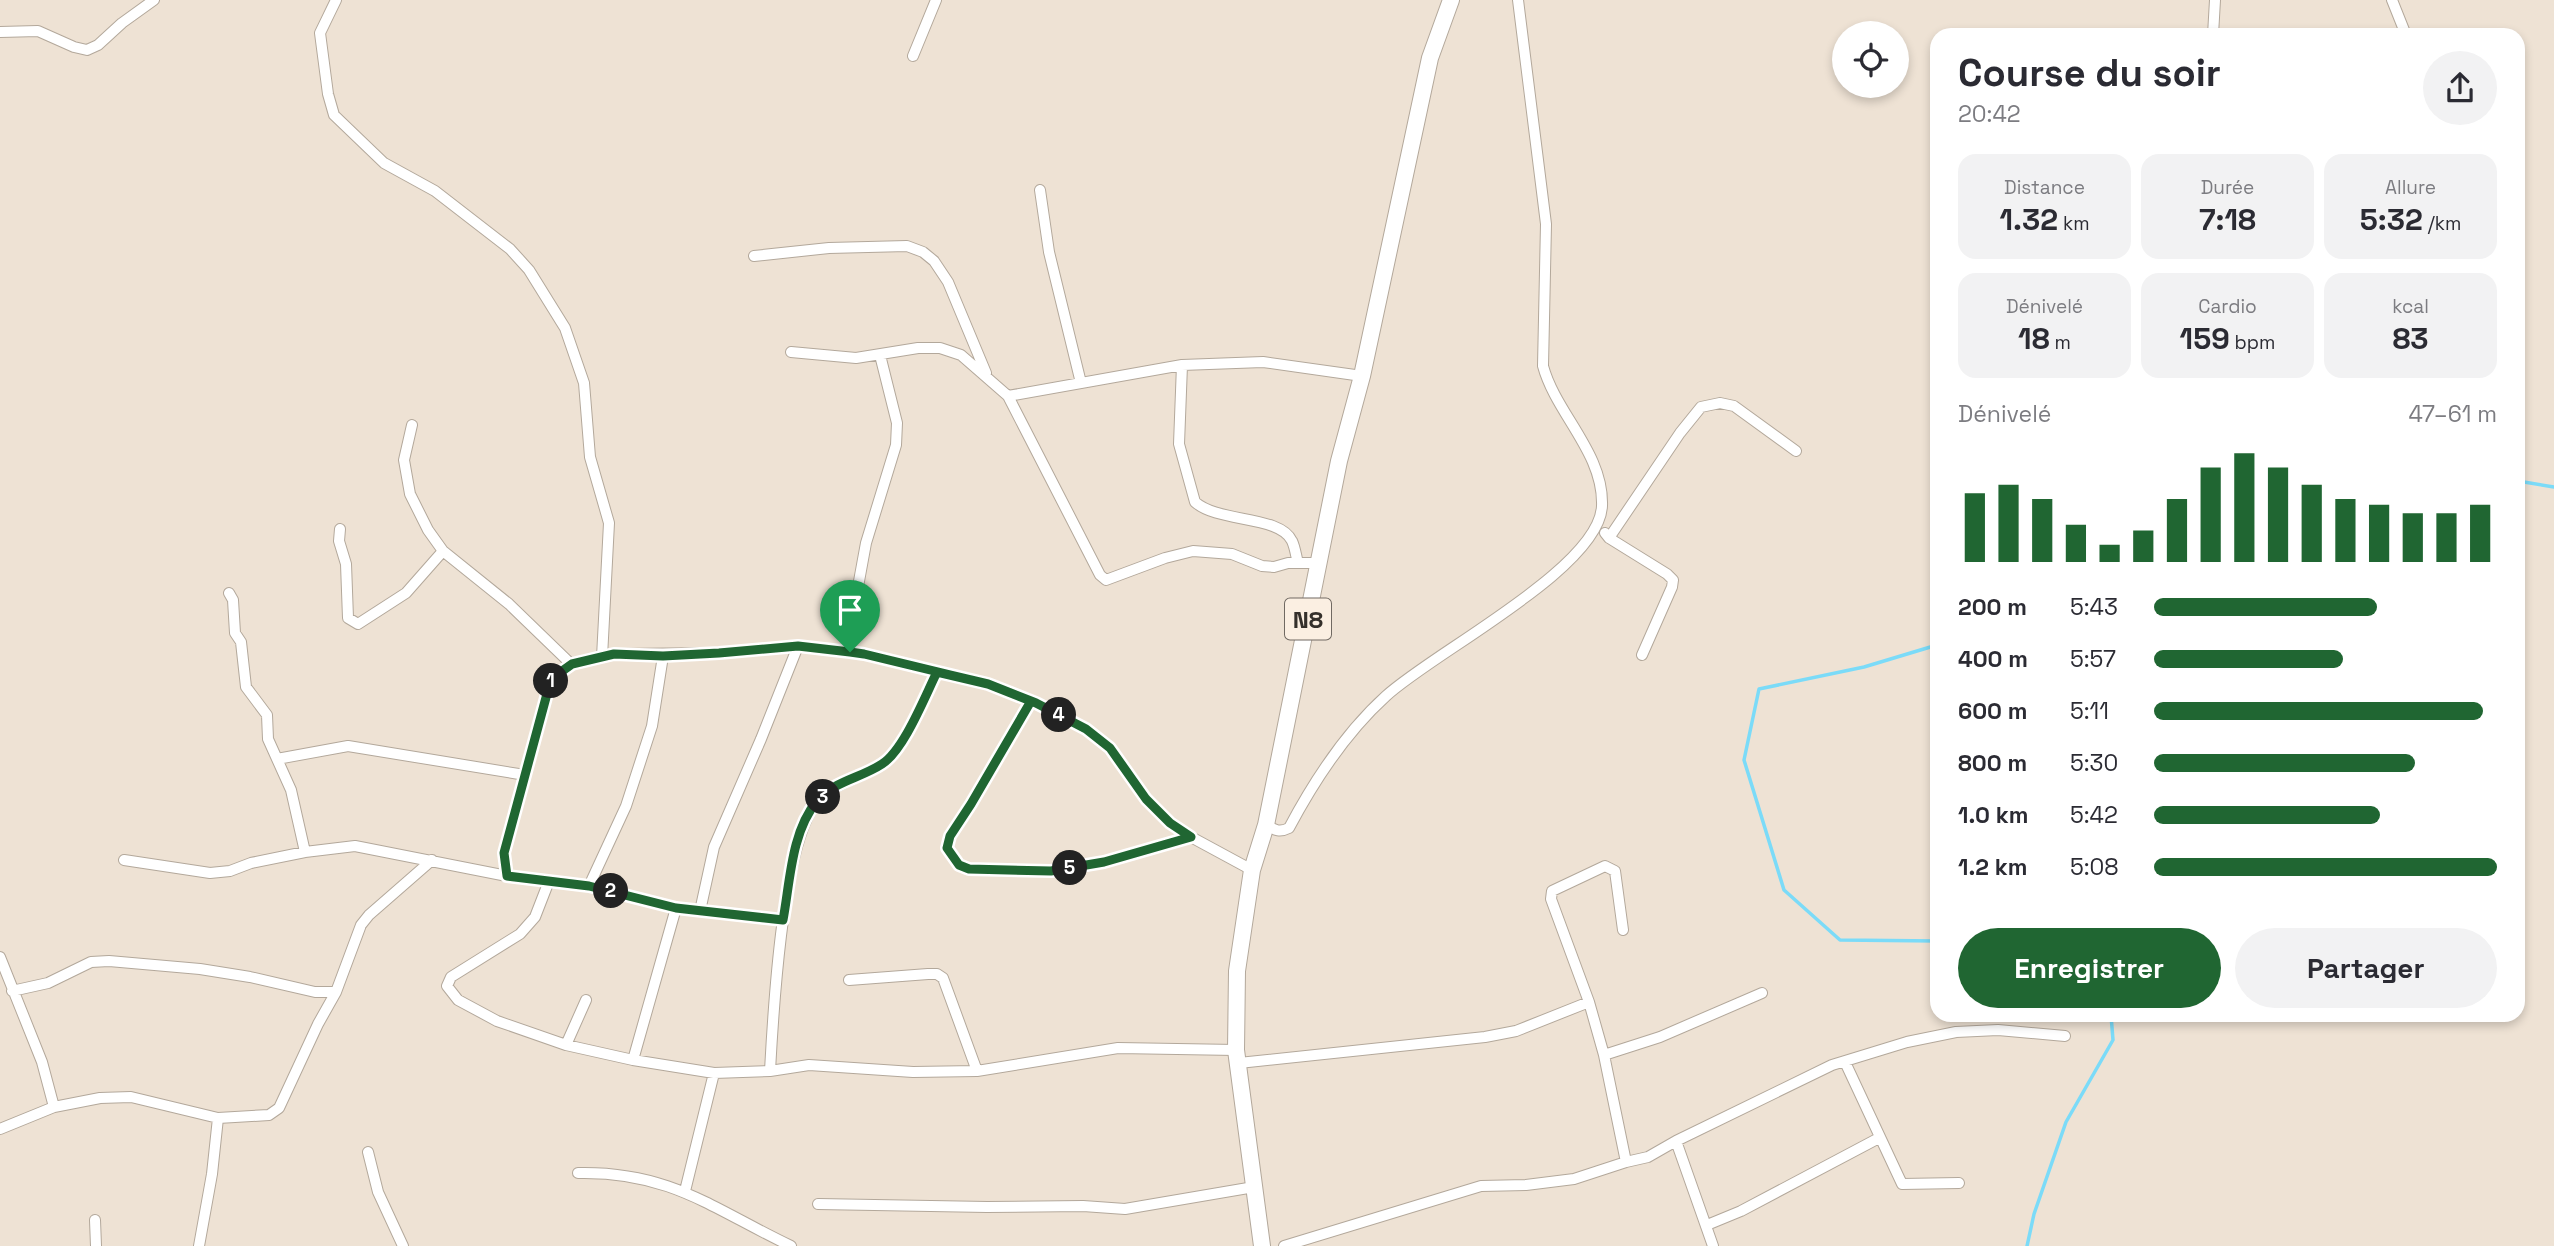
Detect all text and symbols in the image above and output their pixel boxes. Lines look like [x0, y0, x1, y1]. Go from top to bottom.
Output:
map controls [1832, 21, 1909, 98]
button: locate [1832, 21, 1909, 98]
text: Course du soir [1958, 49, 2221, 97]
button: share [2423, 51, 2497, 125]
text: 20:42 [1958, 99, 2021, 129]
text: Distance [2004, 175, 2085, 200]
text: Durée [2201, 175, 2254, 200]
text: Allure [2385, 175, 2436, 200]
text: 1.32 [1999, 200, 2058, 239]
text: 7:18 [2199, 200, 2256, 239]
text: 5:32 [2360, 200, 2423, 239]
text: km [2058, 211, 2090, 236]
text: /km [2423, 211, 2461, 236]
text: Dénivelé [2006, 294, 2083, 319]
text: Cardio [2198, 294, 2257, 319]
text: kcal [2392, 294, 2429, 319]
text: 18 [2018, 319, 2050, 358]
text: 159 [2180, 319, 2230, 358]
text: 83 [2392, 319, 2429, 358]
text: m [2050, 330, 2071, 355]
text: bpm [2230, 330, 2275, 355]
text: Dénivelé [1958, 399, 2051, 429]
text: 47–61 m [2408, 399, 2497, 429]
pin [820, 580, 880, 652]
icon: arrive [831, 591, 869, 629]
text: 200 m [1958, 592, 2027, 622]
text: 5:43 [2070, 592, 2118, 622]
road number: N8 [1285, 598, 1331, 640]
text: 400 m [1958, 644, 2028, 674]
text: 5:57 [2070, 644, 2116, 674]
pin: 1 [534, 664, 568, 698]
text: 1 [546, 668, 555, 693]
text: 600 m [1958, 696, 2028, 726]
text: 5:11 [2070, 696, 2109, 726]
pin: 4 [1042, 698, 1076, 732]
text: 4 [1052, 702, 1065, 727]
text: 800 m [1958, 748, 2027, 778]
text: 5:30 [2070, 748, 2118, 778]
pin: 3 [806, 780, 840, 814]
text: 3 [817, 784, 828, 809]
text: 1.0 km [1958, 800, 2028, 830]
text: 5:42 [2070, 800, 2118, 830]
pin: 5 [1052, 850, 1088, 886]
text: 1.2 km [1958, 852, 2027, 882]
text: 5:08 [2070, 852, 2119, 882]
text: 5 [1064, 855, 1075, 880]
pin: 2 [594, 874, 628, 908]
text: 2 [605, 878, 616, 903]
button: Enregistrer [1958, 928, 2221, 1008]
button: Partager [2235, 928, 2497, 1008]

